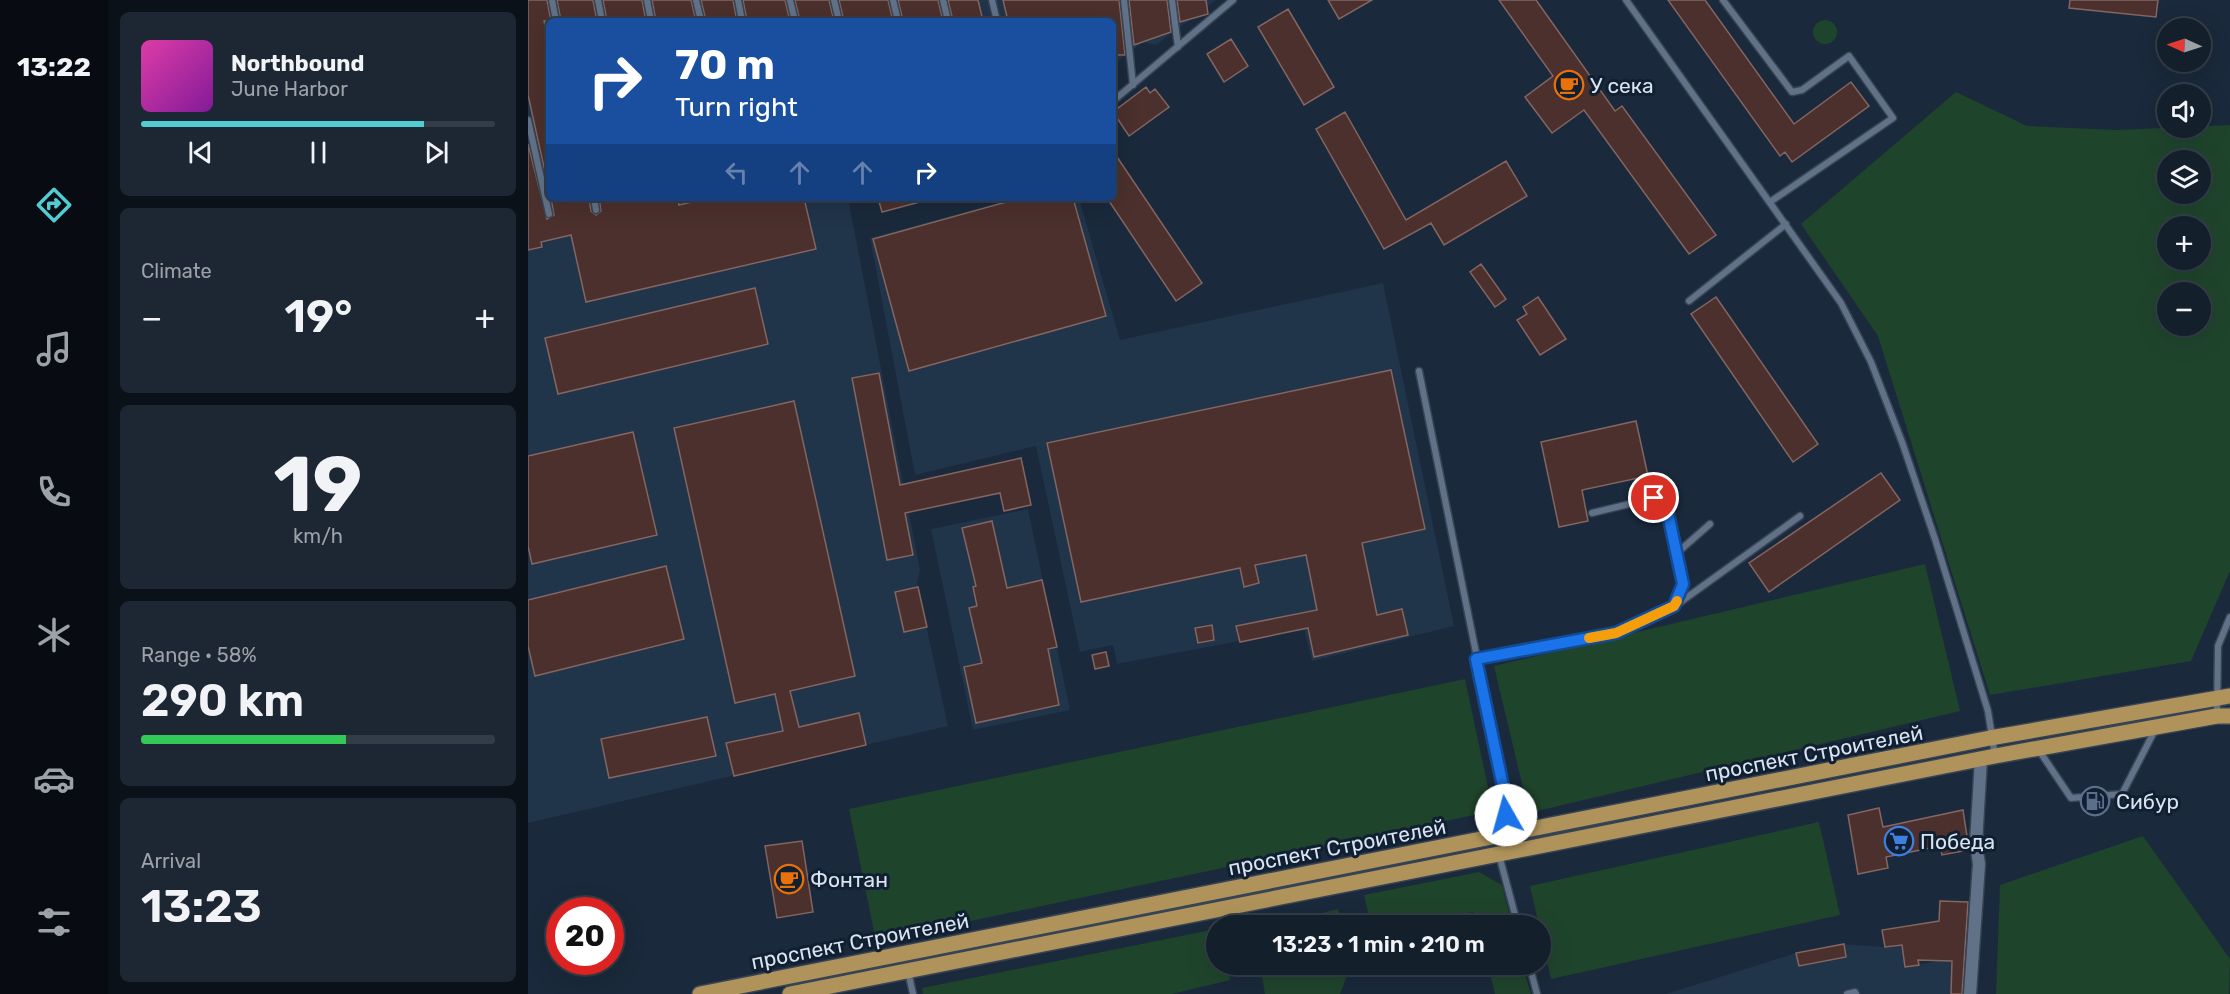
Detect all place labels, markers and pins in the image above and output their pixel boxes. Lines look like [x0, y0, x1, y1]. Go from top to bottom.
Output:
cafe icon: У сека [1553, 69, 1585, 101]
place label: У сека [1590, 73, 1654, 98]
pin [1628, 472, 1679, 523]
fuel station icon: Сибур [2079, 785, 2111, 817]
place label: Сибур [2116, 789, 2179, 814]
supermarket icon: Победа [1883, 825, 1915, 857]
place label: Победа [1920, 829, 1995, 854]
cafe icon: Фонтан [773, 863, 805, 895]
place label: Фонтан [810, 867, 888, 892]

